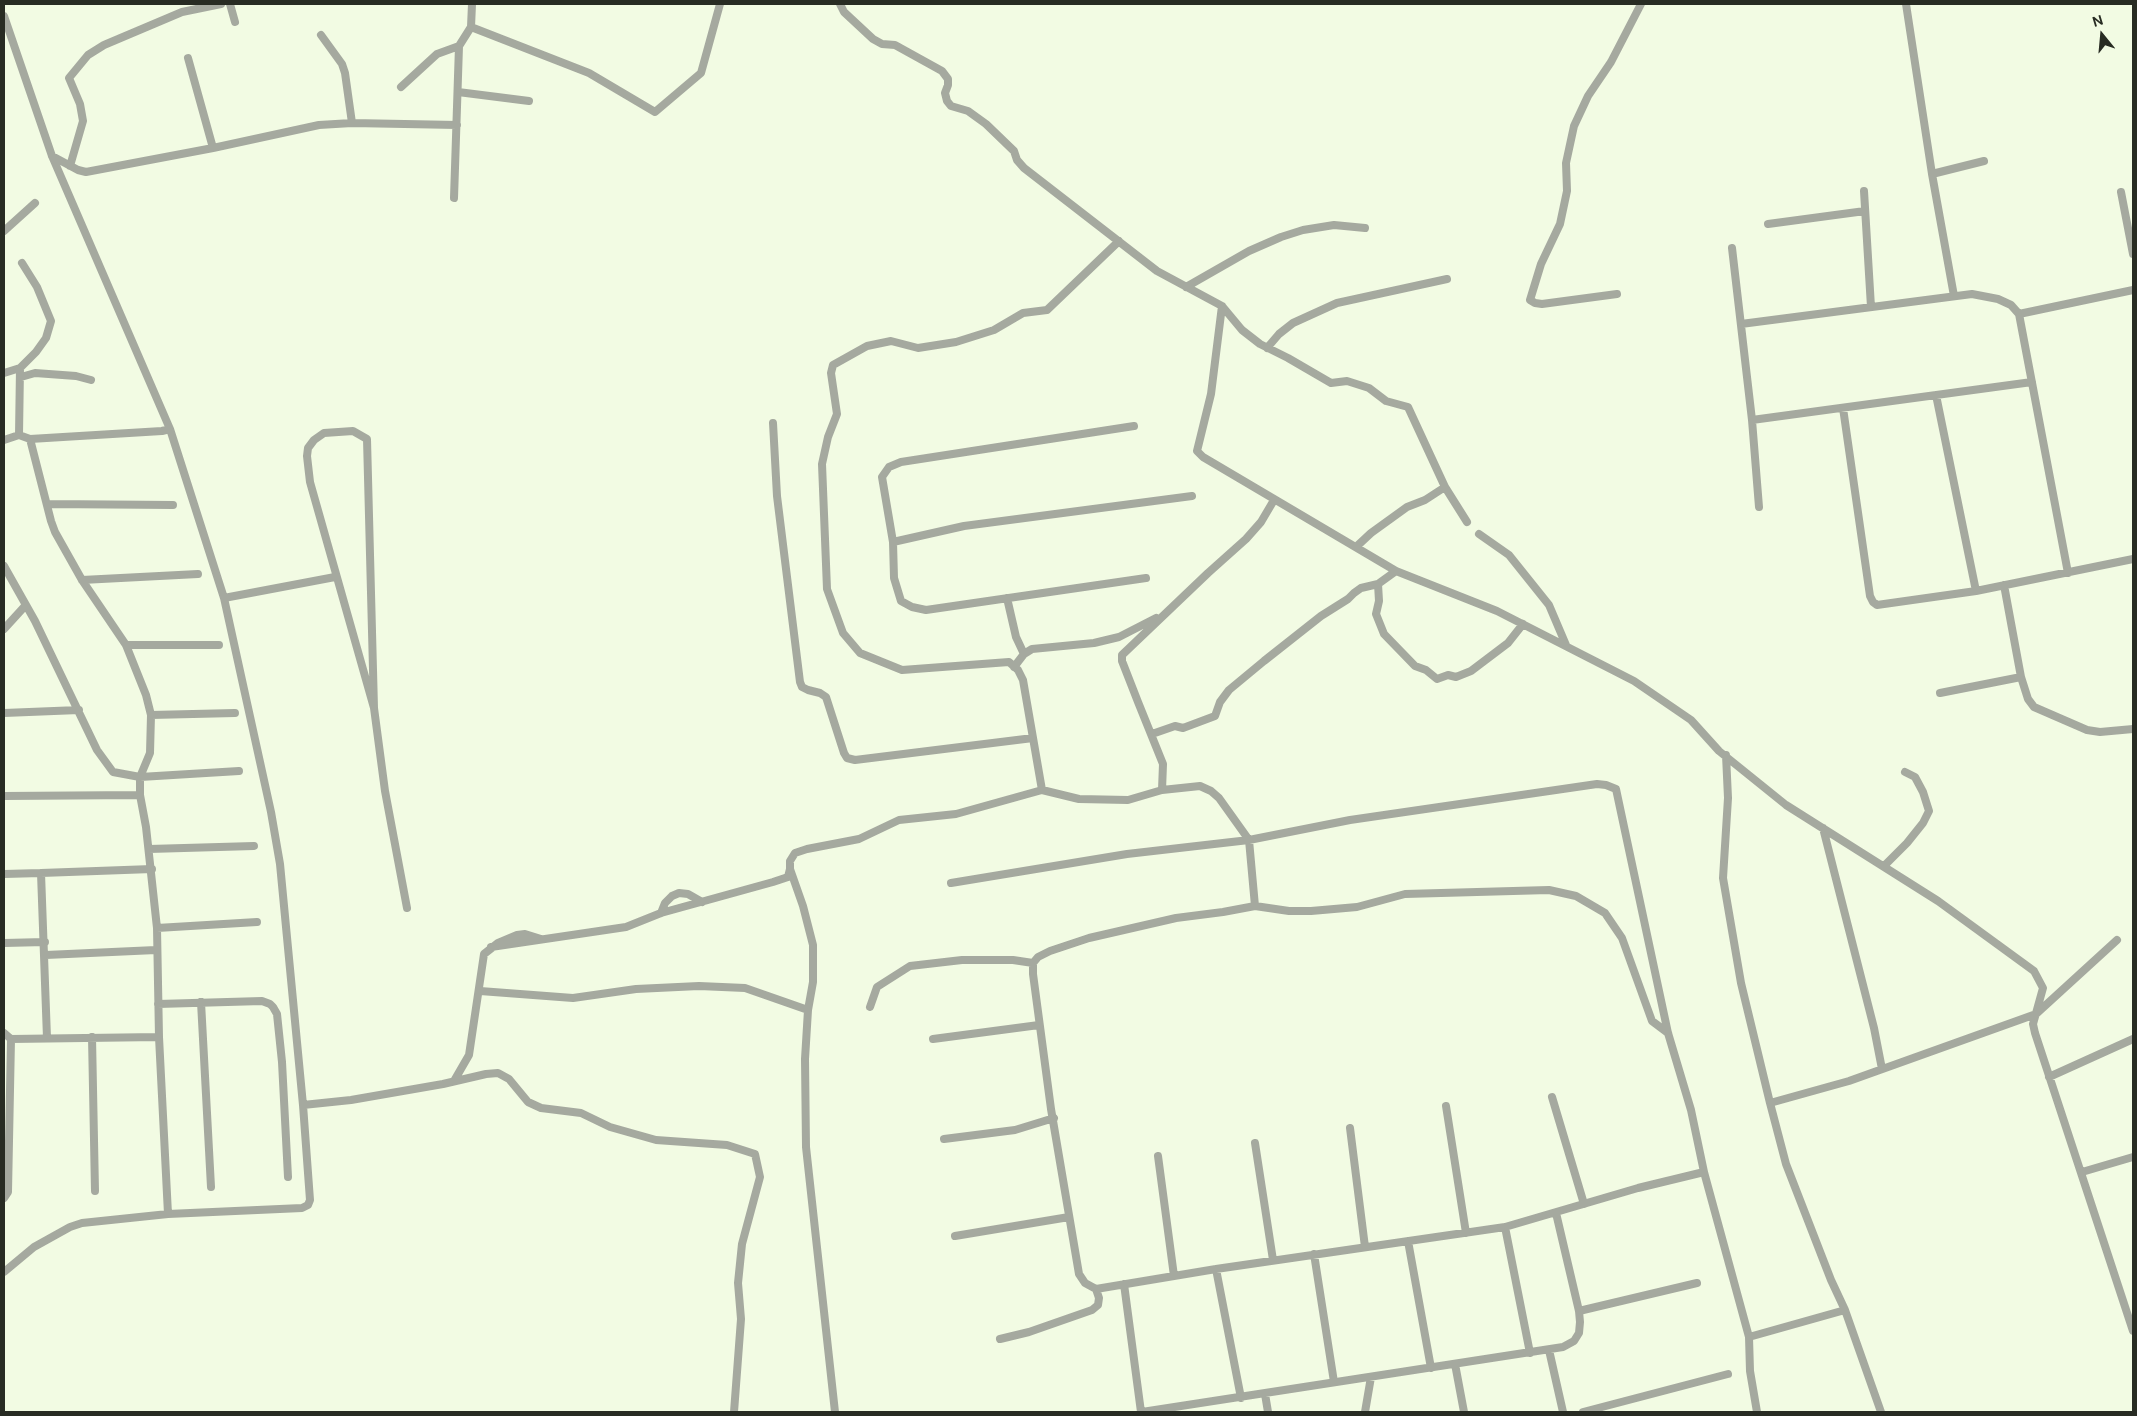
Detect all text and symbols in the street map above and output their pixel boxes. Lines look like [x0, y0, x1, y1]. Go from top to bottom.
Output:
north arrow [2077, 10, 2127, 60]
text: N [2090, 11, 2105, 31]

